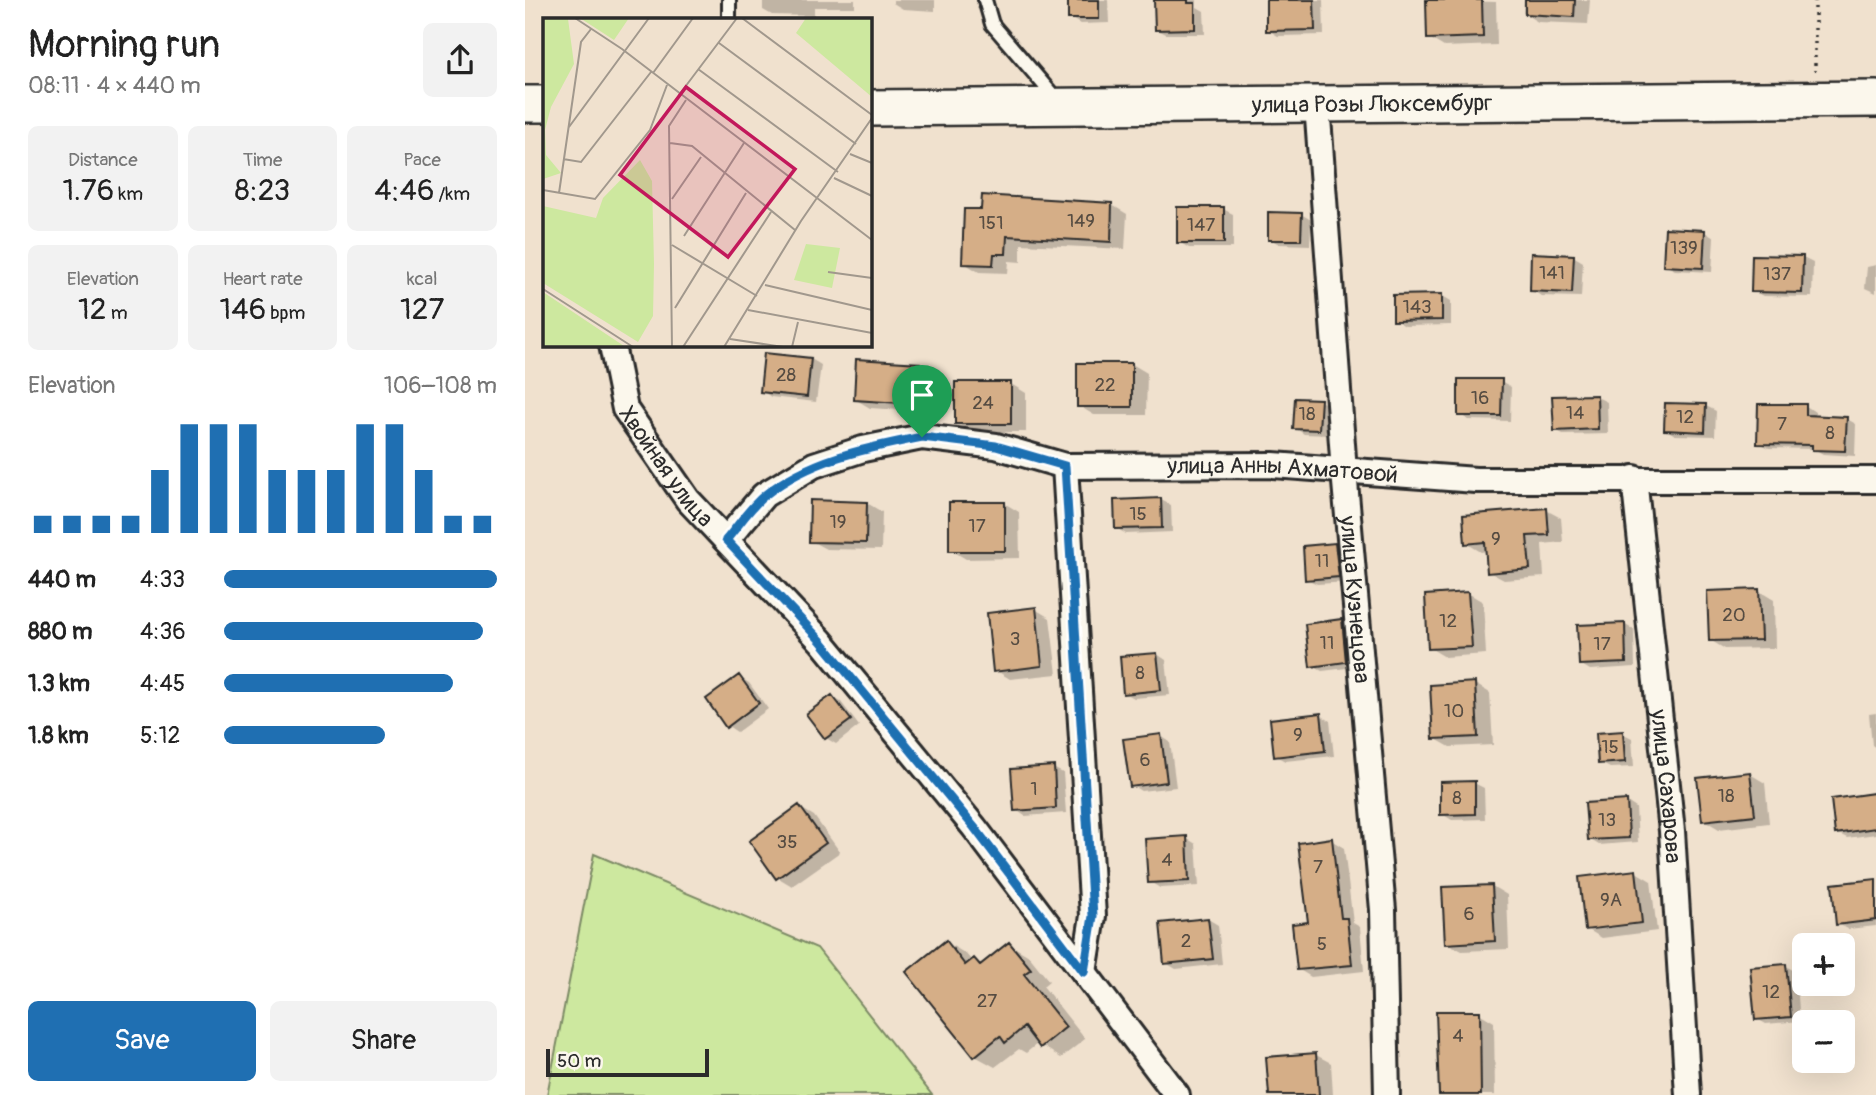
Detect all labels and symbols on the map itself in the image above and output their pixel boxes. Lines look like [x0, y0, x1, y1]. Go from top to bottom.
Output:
inset map [543, 18, 871, 346]
street label: улица Розы Люксембург [1251, 88, 1493, 119]
house number: 149 [1067, 209, 1095, 233]
house number: 151 [978, 211, 1004, 235]
house number: 147 [1187, 213, 1215, 237]
house number: 139 [1670, 236, 1698, 260]
house number: 141 [1539, 261, 1565, 285]
house number: 137 [1763, 262, 1791, 286]
house number: 143 [1402, 295, 1432, 319]
house number: 28 [776, 363, 796, 387]
pin [892, 365, 952, 437]
house number: 22 [1094, 373, 1116, 397]
house number: 16 [1471, 386, 1489, 410]
house number: 24 [972, 391, 994, 415]
street label: Хвойная улица [613, 400, 720, 533]
house number: 14 [1566, 401, 1584, 425]
house number: 18 [1298, 402, 1316, 426]
house number: 12 [1676, 405, 1694, 429]
house number: 7 [1777, 412, 1787, 436]
house number: 8 [1825, 421, 1835, 445]
street label: улица Анны Ахматовой [1166, 450, 1399, 489]
house number: 15 [1129, 502, 1147, 526]
house number: 19 [829, 510, 847, 534]
street label: улица Кузнецова [1333, 513, 1377, 685]
house number: 17 [968, 514, 986, 538]
house number: 9 [1491, 527, 1501, 551]
house number: 11 [1315, 549, 1329, 573]
house number: 20 [1722, 603, 1746, 627]
house number: 12 [1439, 609, 1457, 633]
house number: 3 [1010, 627, 1020, 651]
house number: 11 [1320, 631, 1334, 655]
house number: 17 [1593, 632, 1611, 656]
house number: 8 [1135, 661, 1145, 685]
house number: 10 [1444, 699, 1464, 723]
street label: улица Сахарова [1644, 707, 1688, 864]
house number: 9 [1293, 723, 1303, 747]
house number: 15 [1601, 735, 1619, 759]
house number: 6 [1139, 748, 1151, 772]
house number: 1 [1030, 777, 1038, 801]
house number: 18 [1717, 784, 1735, 808]
house number: 8 [1452, 786, 1462, 810]
house number: 13 [1598, 808, 1616, 832]
house number: 35 [777, 830, 797, 854]
house number: 4 [1161, 848, 1173, 872]
house number: 7 [1313, 855, 1323, 879]
house number: 9А [1600, 888, 1622, 912]
house number: 6 [1463, 902, 1475, 926]
house number: 2 [1181, 929, 1191, 953]
house number: 5 [1317, 932, 1327, 956]
house number: 12 [1762, 980, 1780, 1004]
house number: 27 [977, 989, 997, 1013]
house number: 4 [1452, 1024, 1464, 1048]
scale bar [546, 1046, 709, 1078]

